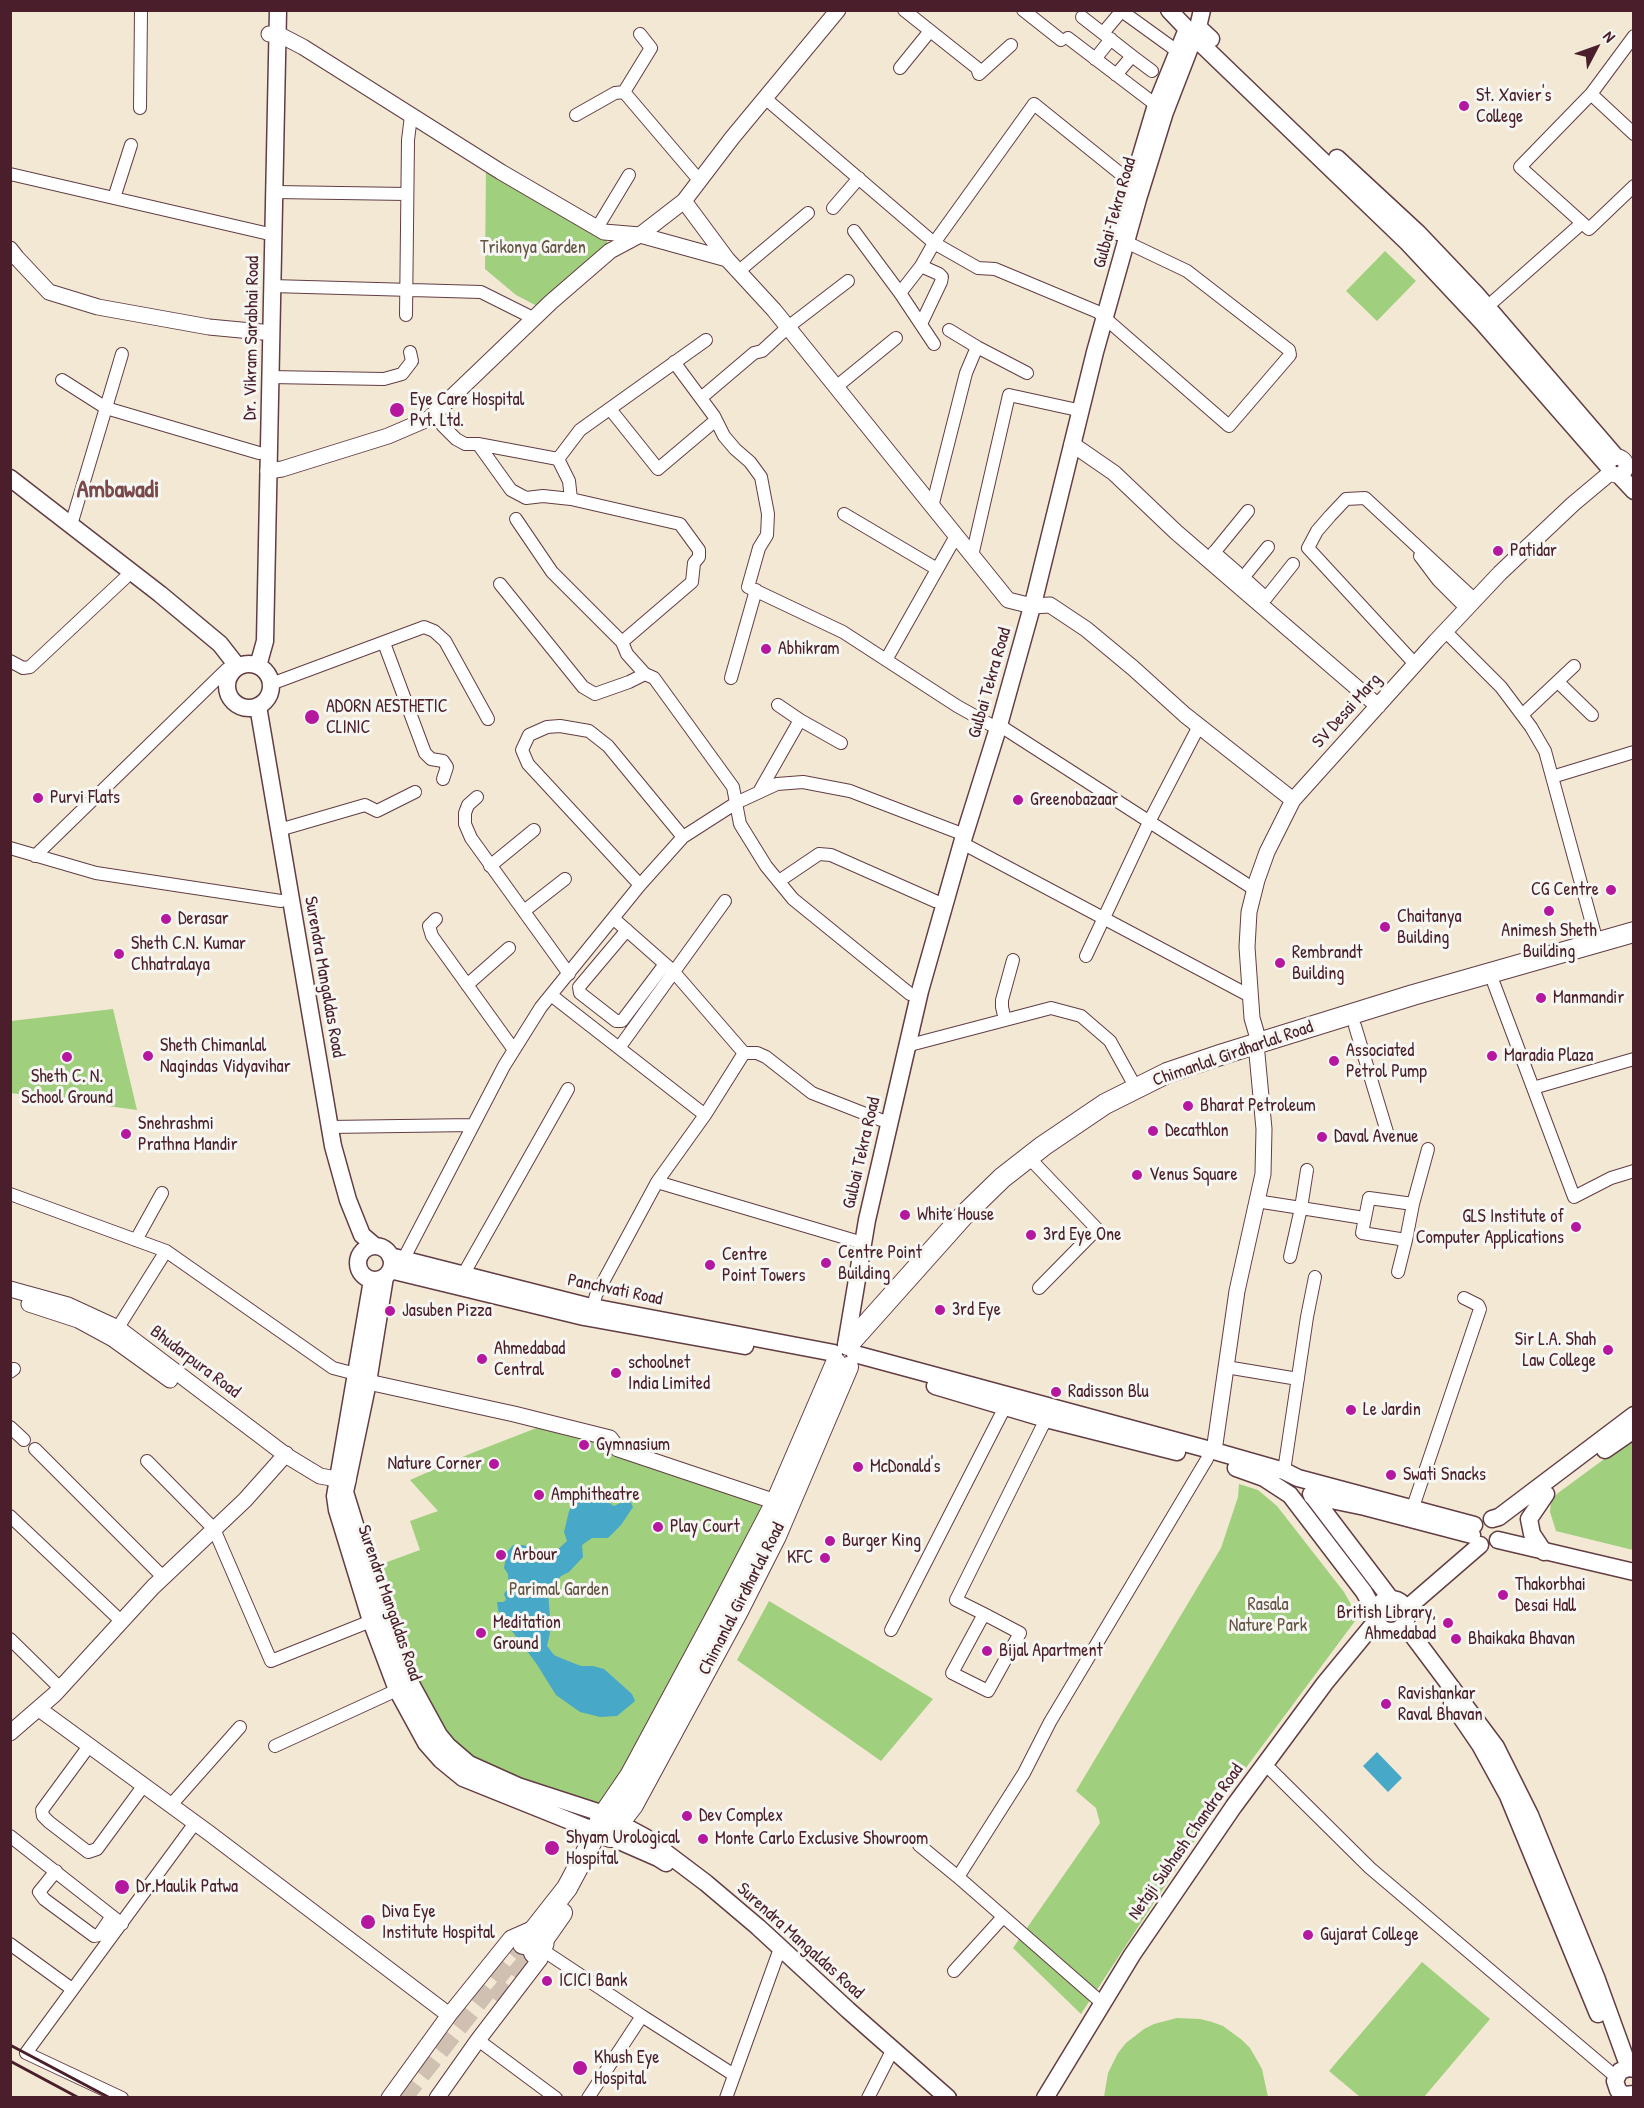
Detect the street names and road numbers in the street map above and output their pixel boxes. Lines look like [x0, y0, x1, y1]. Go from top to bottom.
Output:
street label: Gulbai Tekra Road [1089, 155, 1141, 271]
street label: Dr. Vikram Sarabhai Road [240, 256, 264, 420]
street label: Gulbai Tekra Road [964, 625, 1016, 741]
street label: SV Desai Marg [1308, 669, 1386, 753]
street label: Surendra Mangaldas Road [299, 895, 349, 1059]
street label: Chimanlal Girdharlal Road [1150, 1016, 1316, 1092]
street label: Gulbai Tekra Road [839, 1095, 885, 1211]
street label: Panchvati Road [566, 1269, 664, 1311]
street label: Bhudarpura Road [146, 1321, 244, 1403]
street label: Chimanlal Girdharlal Road [694, 1519, 790, 1679]
street label: Surendra Mangaldas Road [352, 1522, 426, 1684]
street label: Netaji Subhash Chandra Road [1124, 1760, 1248, 1924]
street label: Surendra Mangaldas Road [732, 1878, 868, 2004]

